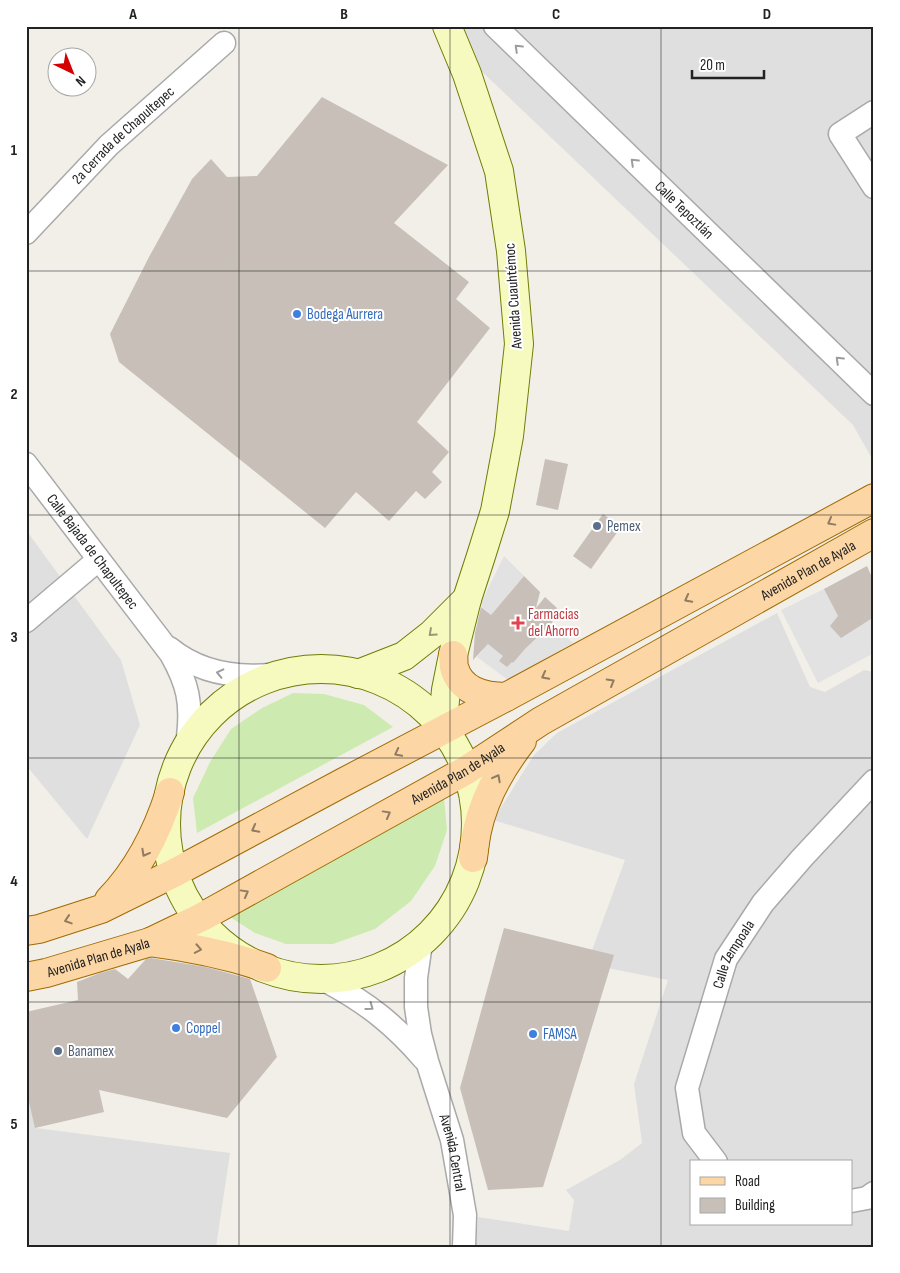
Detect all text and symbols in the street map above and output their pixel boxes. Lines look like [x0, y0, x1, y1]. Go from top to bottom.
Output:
text: A [128, 5, 137, 24]
text: B [340, 5, 348, 24]
text: C [552, 5, 560, 24]
text: D [763, 5, 771, 24]
one-way arrow [514, 45, 523, 54]
north arrow [48, 48, 98, 98]
scale bar [692, 48, 765, 80]
text: 20 m [700, 56, 725, 75]
text: N [72, 72, 89, 90]
street label: 2a Cerrada de Chapultepec [68, 82, 179, 188]
text: 1 [11, 141, 18, 160]
one-way arrow [631, 158, 640, 167]
street label: Calle Tepoztlán [650, 177, 718, 243]
street label: Avenida Cuauhtémoc [500, 242, 527, 350]
place label: Bodega Aurrera [307, 305, 383, 324]
marker: Bodega Aurrera [291, 308, 303, 320]
one-way arrow [835, 357, 844, 366]
text: 2 [10, 385, 18, 404]
street label: Calle Bajada de Chapultepec [42, 490, 143, 613]
one-way arrow [827, 515, 836, 525]
place label: Pemex [607, 517, 641, 536]
marker: Pemex [591, 520, 603, 532]
street label: Avenida Plan de Ayala [756, 536, 859, 606]
one-way arrow [684, 593, 693, 603]
place label: Farmacias del Ahorro [528, 605, 579, 641]
marker: Farmacias del Ahorro [512, 617, 524, 629]
one-way arrow [429, 627, 438, 636]
text: 3 [10, 628, 18, 647]
one-way arrow [216, 668, 225, 679]
one-way arrow [541, 670, 550, 680]
one-way arrow [606, 678, 615, 688]
street label: Avenida Plan de Ayala [407, 738, 509, 810]
one-way arrow [394, 747, 403, 757]
one-way arrow [491, 774, 501, 783]
one-way arrow [381, 811, 390, 821]
one-way arrow [251, 823, 260, 833]
one-way arrow [141, 847, 151, 856]
text: 4 [10, 872, 18, 891]
one-way arrow [239, 890, 248, 900]
one-way arrow [64, 914, 72, 924]
street label: Calle Zempoala [709, 916, 759, 991]
street label: Avenida Plan de Ayala [44, 934, 152, 982]
one-way arrow [194, 944, 203, 954]
one-way arrow [364, 1001, 373, 1011]
place label: Coppel [186, 1019, 221, 1038]
marker: Coppel [170, 1022, 182, 1034]
place label: FAMSA [543, 1025, 577, 1044]
marker: FAMSA [527, 1028, 539, 1040]
place label: Banamex [68, 1042, 114, 1061]
marker: Banamex [52, 1045, 64, 1057]
street label: Avenida Central [434, 1111, 470, 1193]
text: 5 [10, 1115, 18, 1134]
legend [690, 1160, 852, 1226]
text: Road [735, 1172, 760, 1191]
text: Building [735, 1196, 775, 1215]

